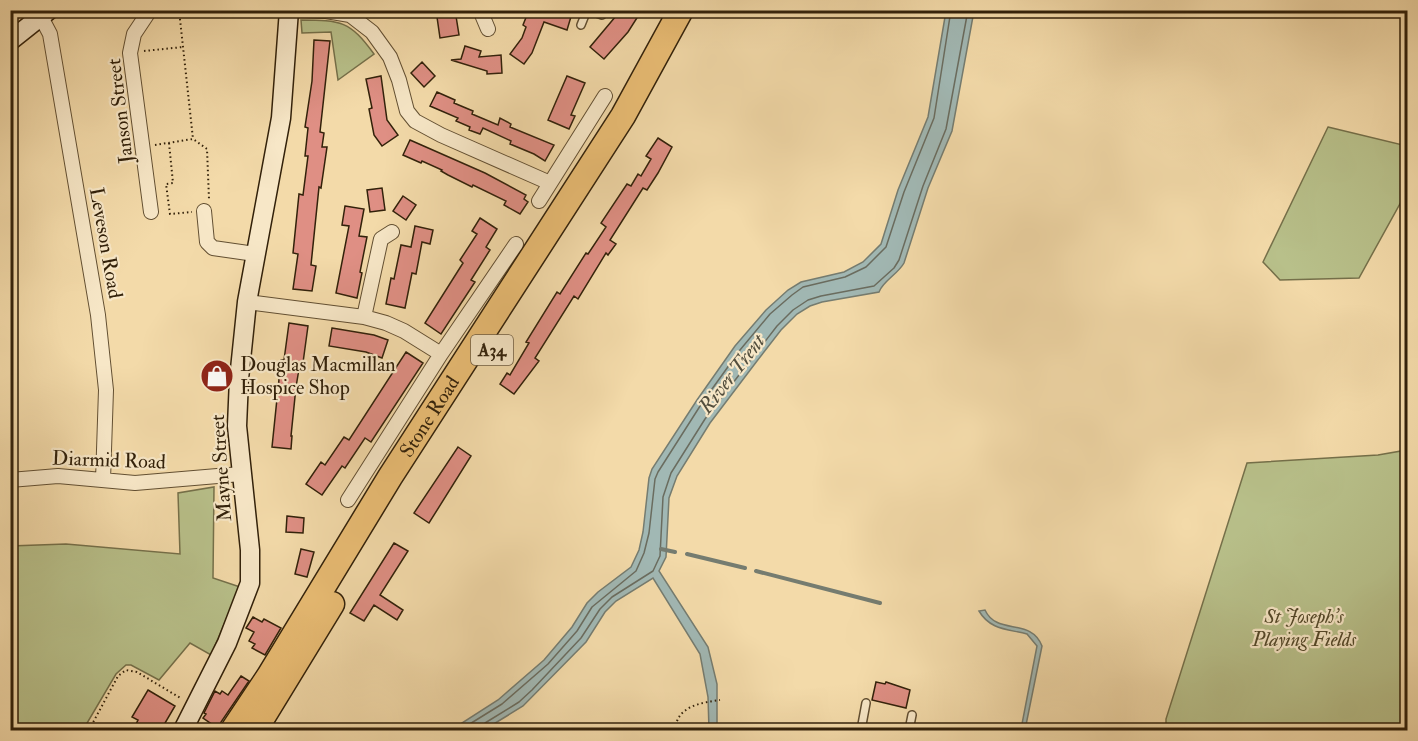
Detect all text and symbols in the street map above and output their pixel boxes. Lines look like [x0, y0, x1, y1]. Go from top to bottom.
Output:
street label: Janson Street [101, 57, 139, 166]
street label: Leveson Road [84, 185, 128, 301]
water label: River Trent [692, 328, 772, 420]
road number: A34 [471, 335, 513, 365]
place label: Douglas Macmillan Hospice Shop [240, 352, 396, 401]
shop icon: Douglas Macmillan Hospice Shop [199, 358, 235, 394]
street label: Stone Road [394, 371, 465, 462]
street label: Mayne Street [205, 413, 237, 522]
street label: Diarmid Road [52, 446, 166, 474]
park label: St Joseph's Playing Fields [1251, 604, 1356, 652]

